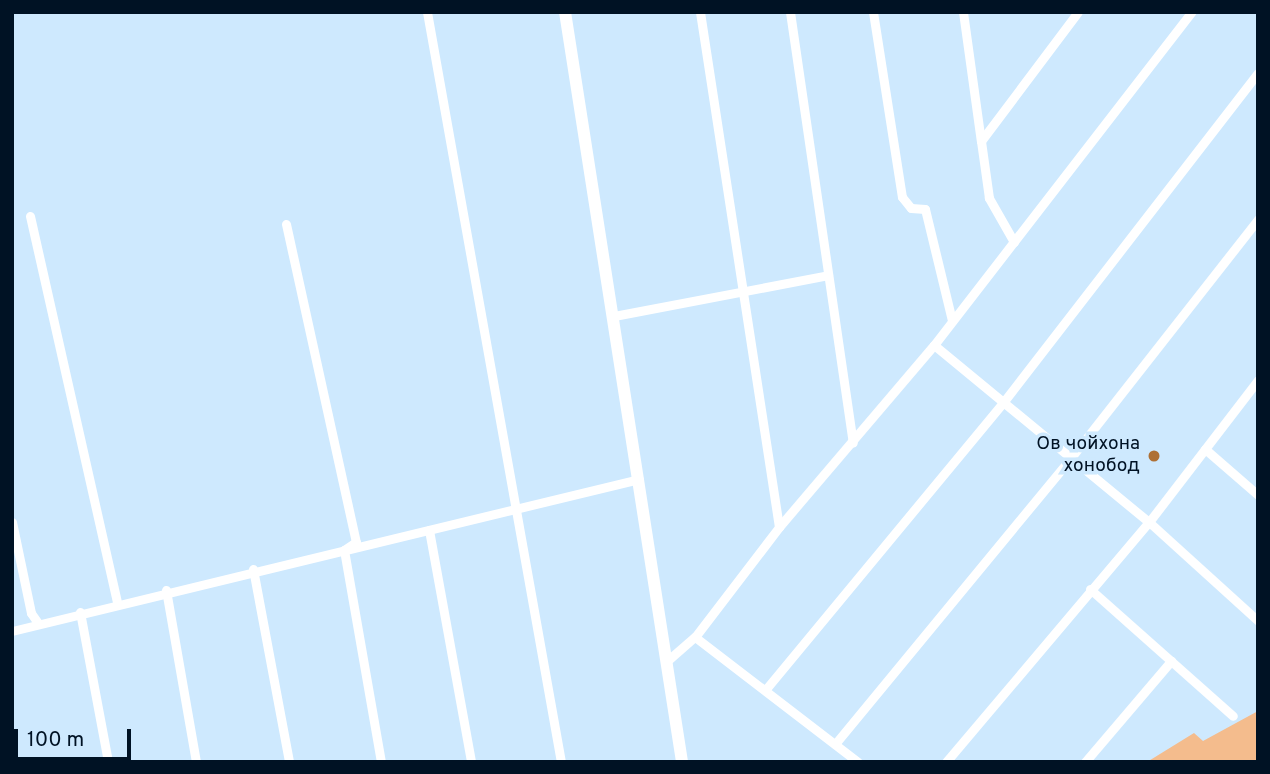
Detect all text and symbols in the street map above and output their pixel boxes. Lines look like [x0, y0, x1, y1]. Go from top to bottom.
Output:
place label: Ов чойхона хонобод [1036, 434, 1140, 478]
marker: Ов чойхона хонобод [1146, 448, 1162, 464]
scale bar [18, 714, 135, 758]
text: 100 m [27, 727, 84, 754]

